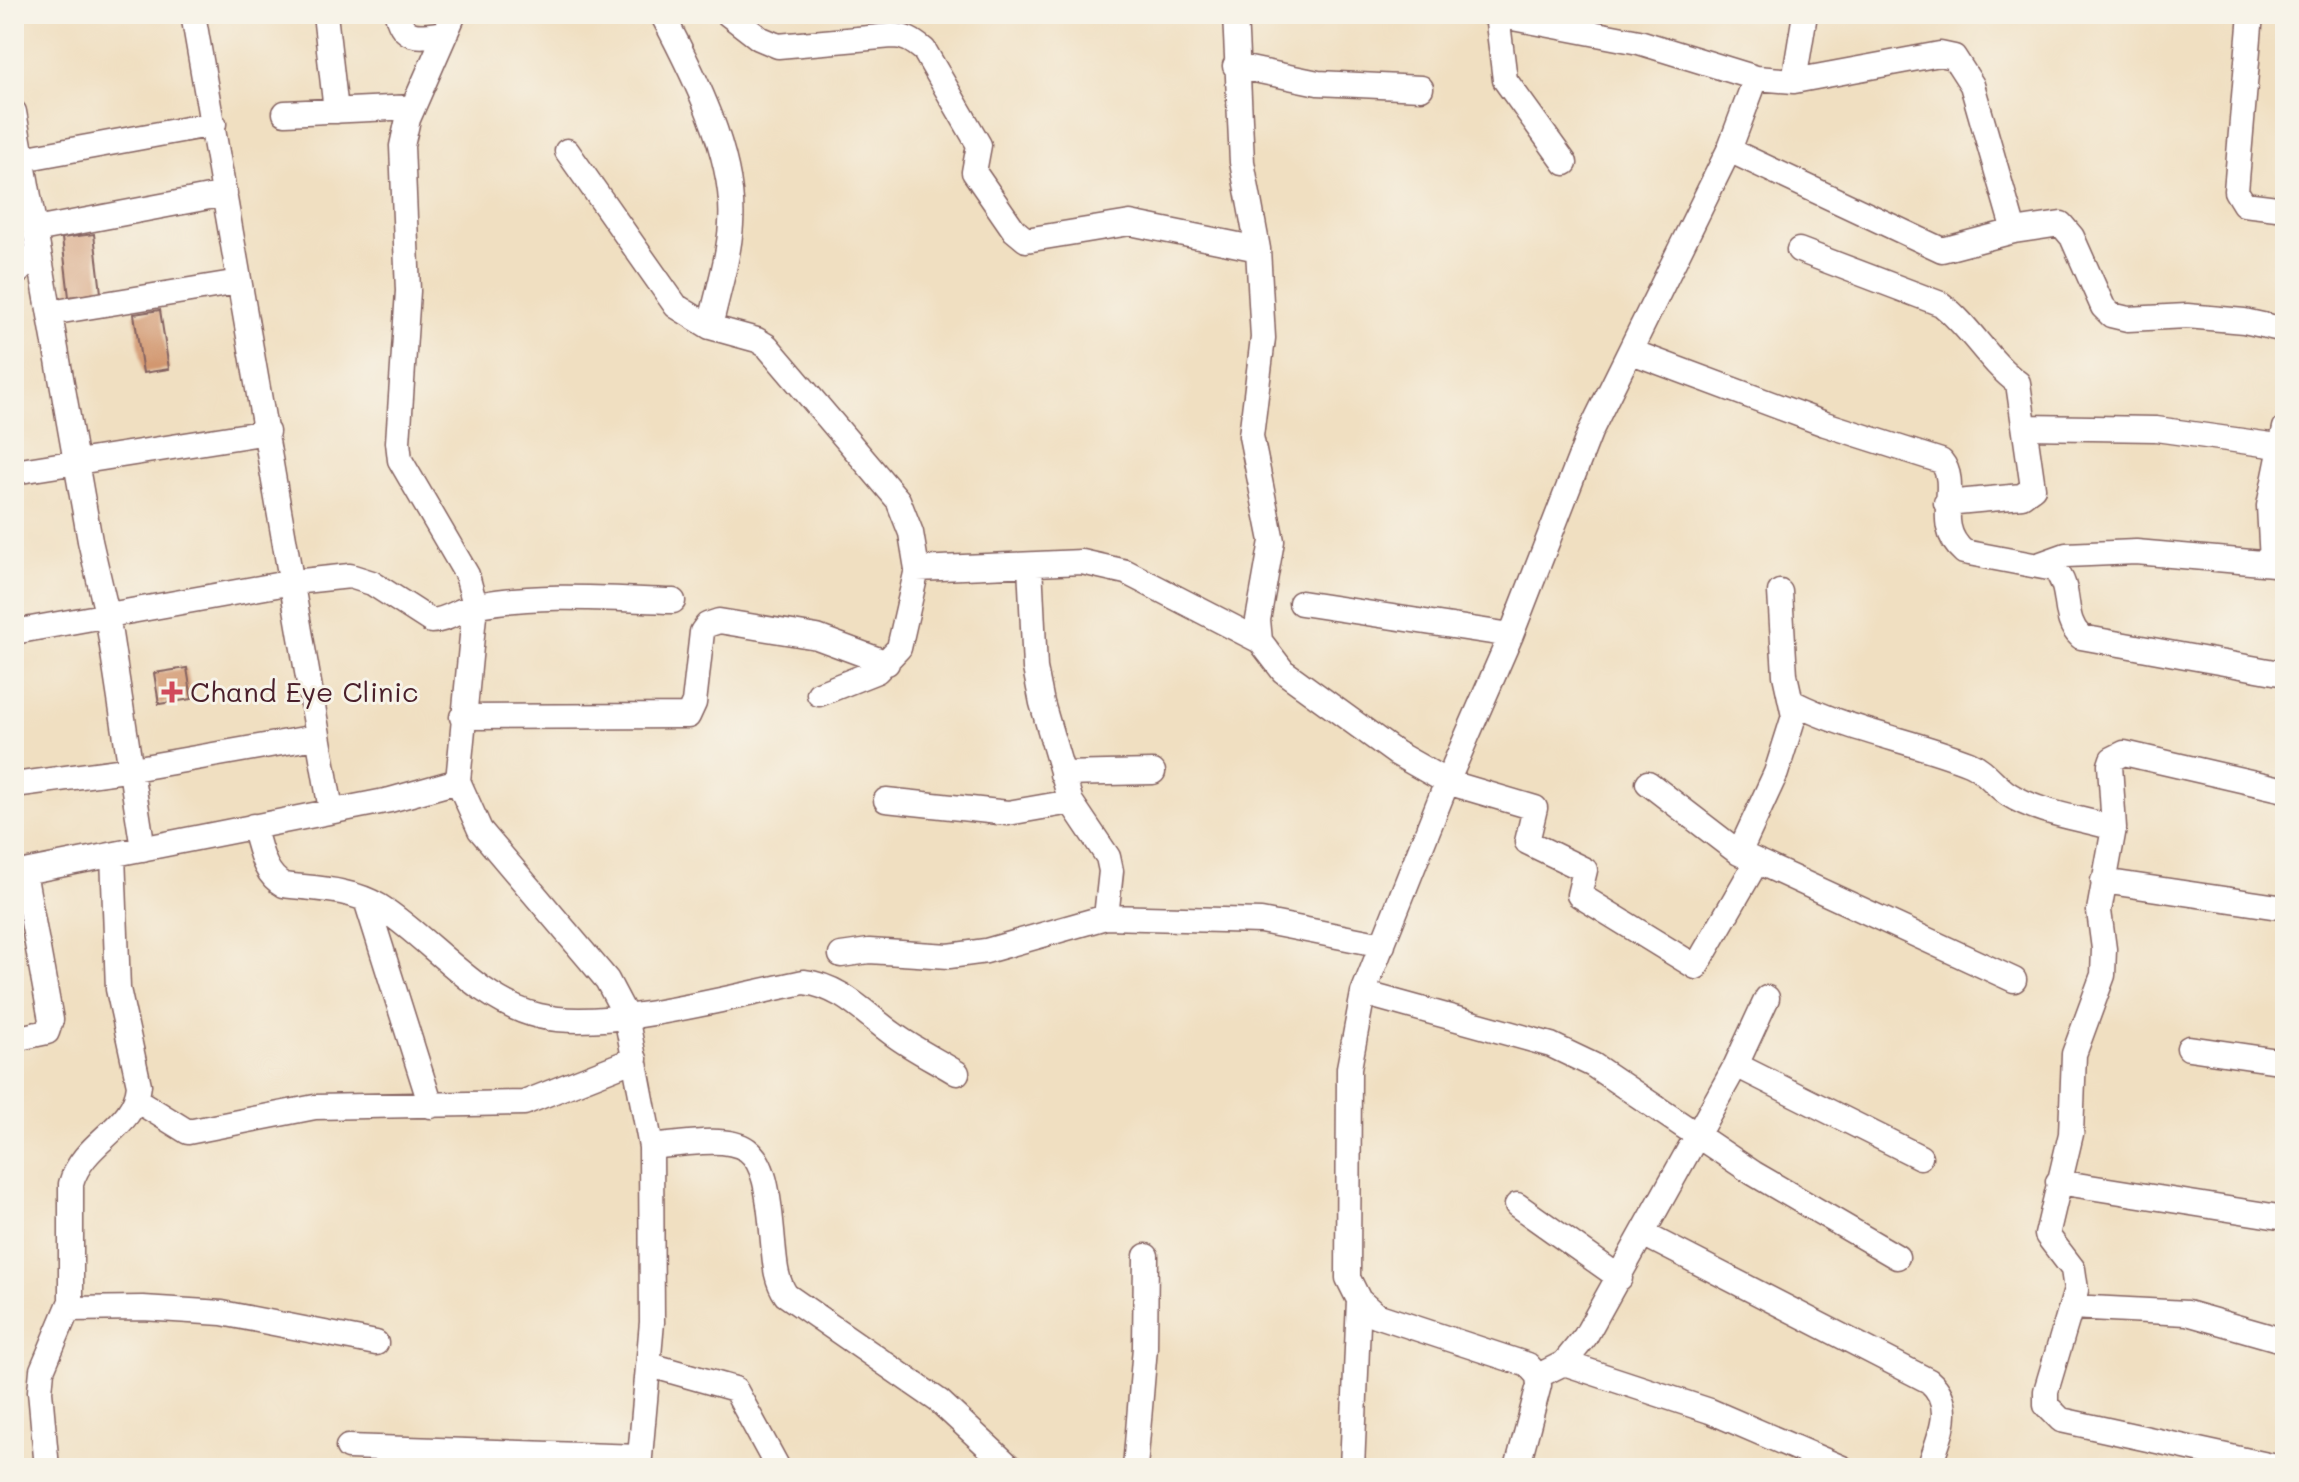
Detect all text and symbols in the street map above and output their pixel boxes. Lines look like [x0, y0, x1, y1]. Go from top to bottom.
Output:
place label: Chand Eye Clinic [190, 673, 419, 709]
marker: Chand Eye Clinic [161, 681, 183, 703]

